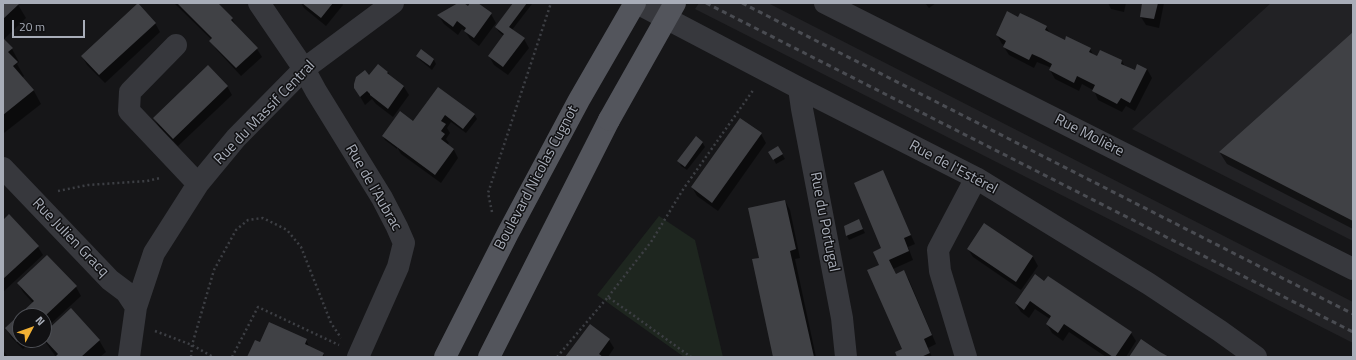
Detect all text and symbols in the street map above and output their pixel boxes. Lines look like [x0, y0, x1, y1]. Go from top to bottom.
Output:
scale bar [14, 12, 87, 38]
text: 20 m [19, 17, 45, 36]
street label: Rue du Massif Central [211, 57, 319, 169]
street label: Boulevard Nicolas Cugnot [491, 103, 583, 253]
street label: Rue Molière [1051, 111, 1127, 161]
street label: Rue de l'Estérel [906, 137, 1000, 199]
street label: Rue de l'Aubrac [341, 142, 405, 234]
street label: Rue du Portugal [806, 171, 842, 273]
street label: Rue Julien Gracq [28, 195, 112, 281]
north arrow [12, 308, 52, 348]
text: N [32, 313, 49, 329]

